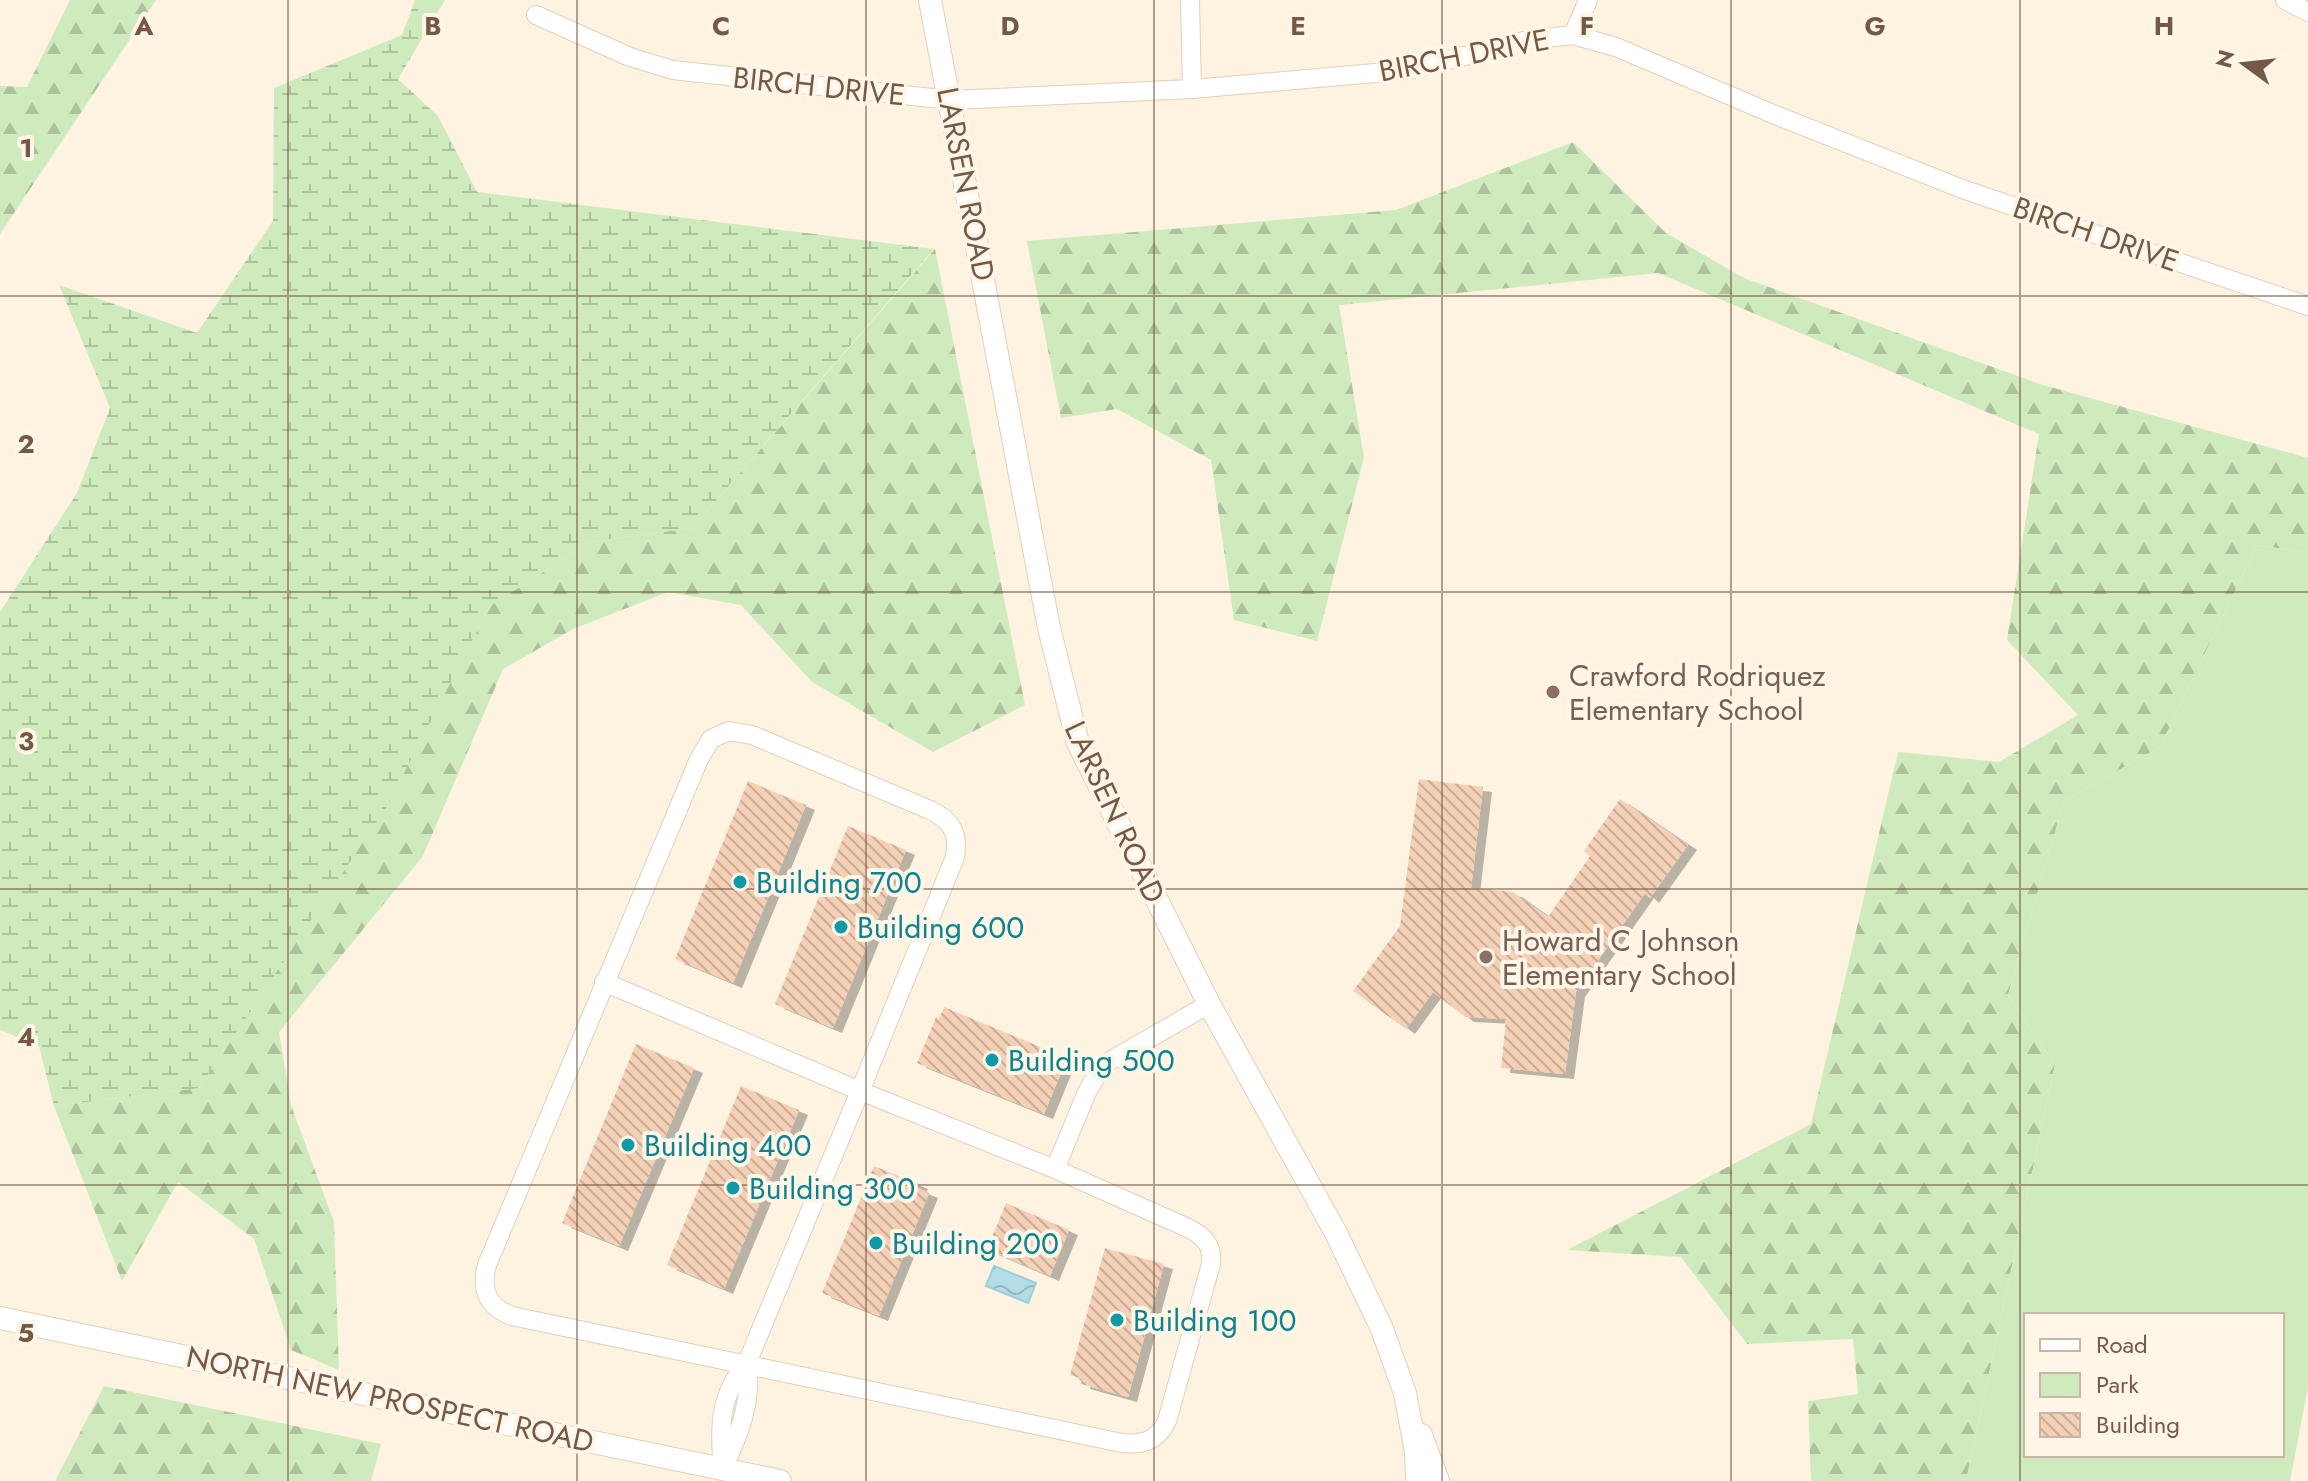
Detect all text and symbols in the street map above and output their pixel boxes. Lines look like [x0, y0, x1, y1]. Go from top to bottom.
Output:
text: A [133, 7, 154, 45]
text: B [424, 7, 442, 45]
text: C [712, 7, 730, 45]
text: D [1000, 7, 1020, 45]
text: E [1290, 7, 1306, 45]
text: F [1580, 7, 1594, 45]
text: G [1864, 7, 1886, 45]
text: H [2154, 7, 2174, 45]
street label: BIRCH DRIVE [1375, 17, 1553, 93]
north arrow [2204, 24, 2284, 104]
text: N [2207, 46, 2242, 71]
street label: BIRCH DRIVE [731, 56, 907, 116]
street label: LARSEN ROAD [926, 84, 1006, 284]
text: 1 [19, 129, 33, 167]
street label: BIRCH DRIVE [2007, 186, 2185, 282]
text: 2 [17, 425, 35, 463]
place label: Crawford Rodriquez Elementary School [1569, 654, 1826, 731]
marker: Crawford Rodriquez Elementary School [1544, 683, 1562, 701]
street label: LARSEN ROAD [1054, 714, 1176, 910]
text: 3 [18, 722, 34, 760]
place label: Building 700 [756, 861, 922, 904]
marker: Building 700 [731, 873, 749, 891]
place label: Building 600 [857, 906, 1024, 949]
marker: Building 600 [832, 918, 850, 936]
place label: Howard C Johnson Elementary School [1502, 919, 1739, 996]
marker: Howard C Johnson Elementary School [1477, 948, 1495, 966]
text: 4 [17, 1018, 35, 1056]
place label: Building 500 [1008, 1039, 1175, 1082]
marker: Building 500 [983, 1051, 1001, 1069]
place label: Building 400 [644, 1124, 811, 1167]
marker: Building 400 [619, 1136, 637, 1154]
place label: Building 300 [749, 1167, 915, 1210]
marker: Building 300 [724, 1179, 742, 1197]
place label: Building 200 [892, 1222, 1059, 1265]
marker: Building 200 [867, 1234, 885, 1252]
place label: Building 100 [1133, 1299, 1296, 1342]
marker: Building 100 [1108, 1311, 1126, 1329]
legend [2024, 1313, 2284, 1457]
text: 5 [18, 1314, 34, 1352]
text: Road [2096, 1327, 2148, 1362]
street label: NORTH NEW PROSPECT ROAD [182, 1335, 598, 1463]
text: Park [2096, 1367, 2139, 1402]
text: Building [2096, 1407, 2180, 1442]

